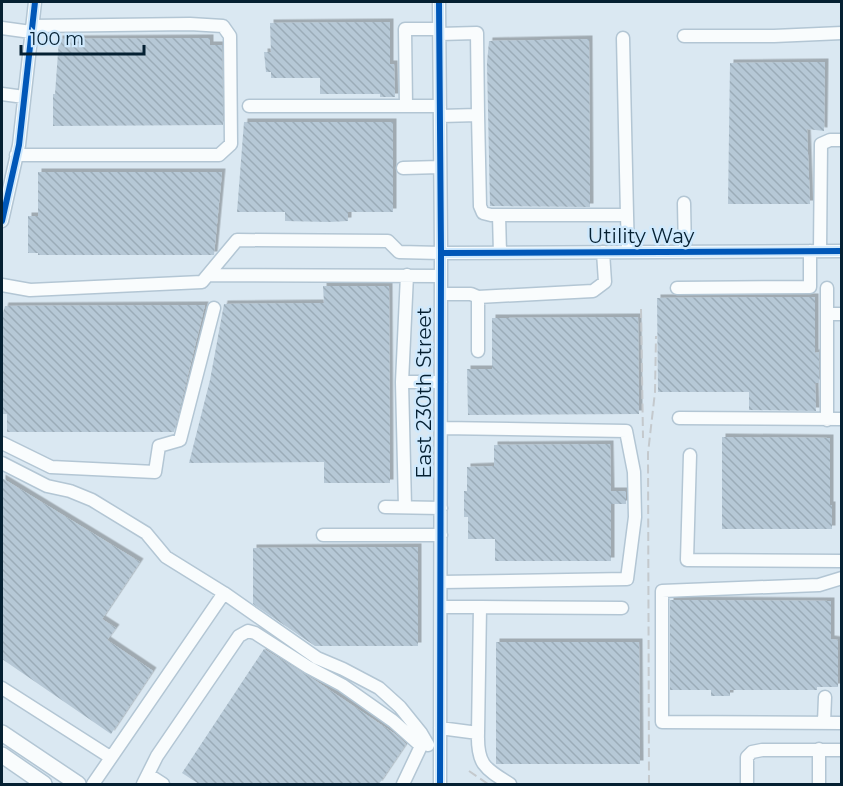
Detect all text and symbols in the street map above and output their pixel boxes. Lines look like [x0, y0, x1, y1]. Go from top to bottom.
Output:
scale bar [21, 18, 144, 56]
text: 100 m [30, 28, 84, 50]
street label: Utility Way [588, 224, 695, 248]
street label: East 230th Street [412, 307, 436, 479]

